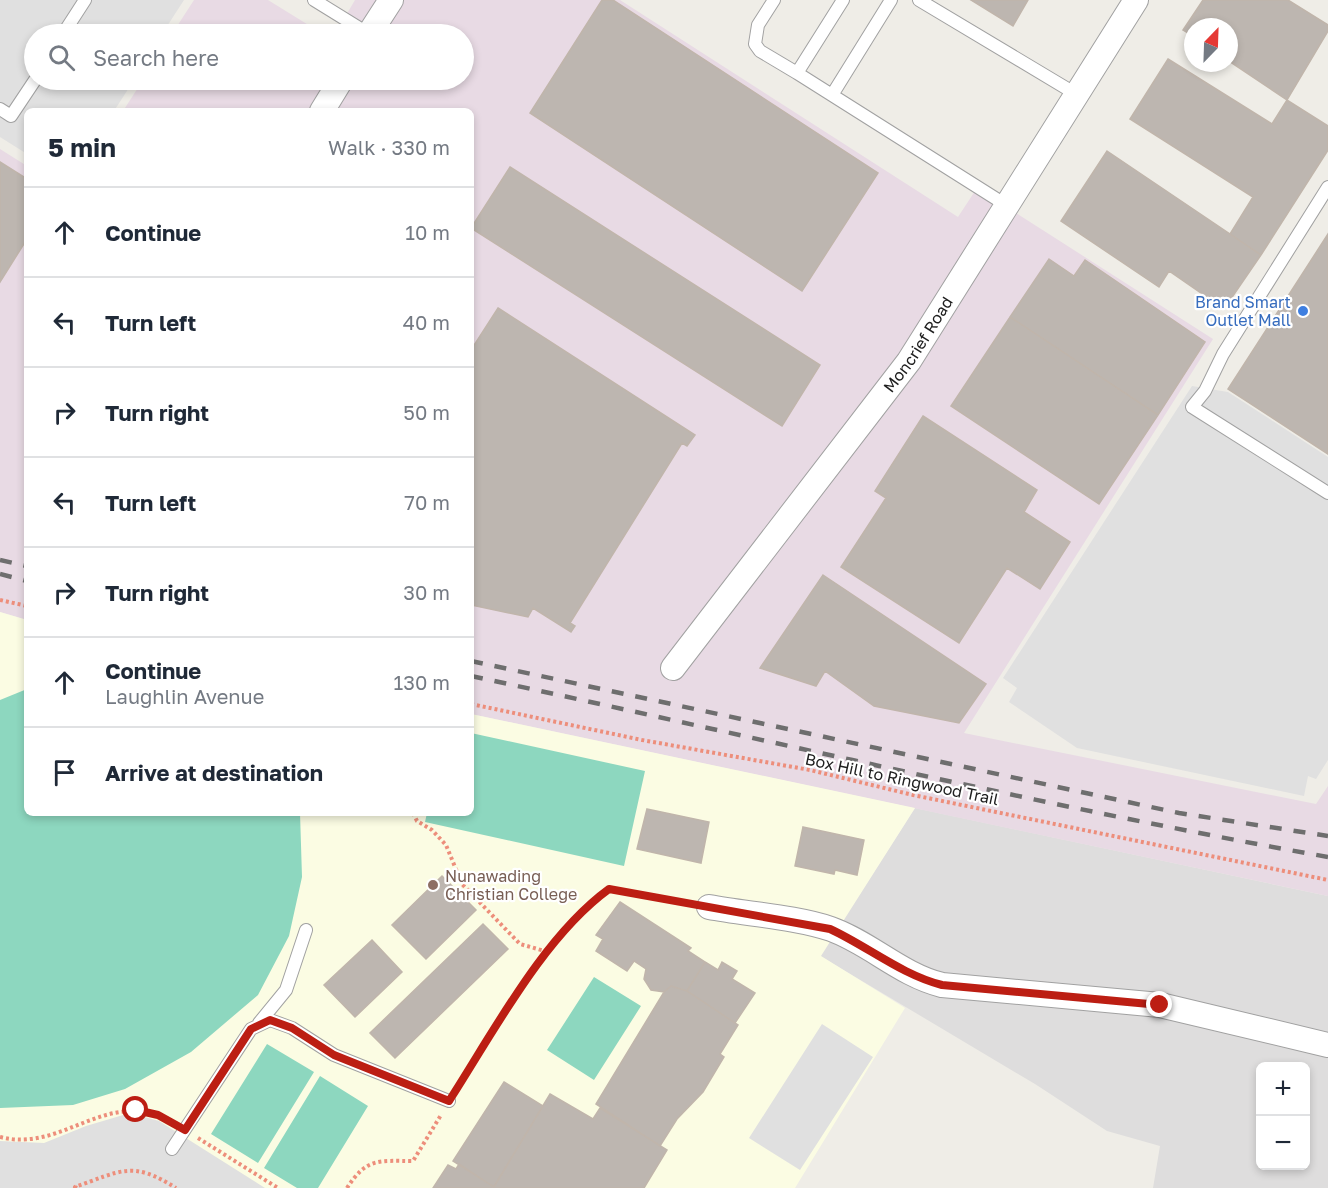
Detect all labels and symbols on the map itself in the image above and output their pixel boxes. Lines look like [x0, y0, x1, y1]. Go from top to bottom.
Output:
north arrow [1184, 18, 1238, 72]
place label: Brand Smart Outlet Mall [1195, 292, 1291, 330]
street label: Moncrief Road [879, 293, 957, 396]
marker: Brand Smart Outlet Mall [1296, 304, 1310, 318]
street label: Box Hill to Ringwood Trail [803, 749, 1001, 809]
place label: Nunawading Christian College [445, 866, 577, 904]
marker: Nunawading Christian College [426, 878, 440, 892]
route end [1146, 991, 1172, 1017]
route start [122, 1096, 148, 1122]

